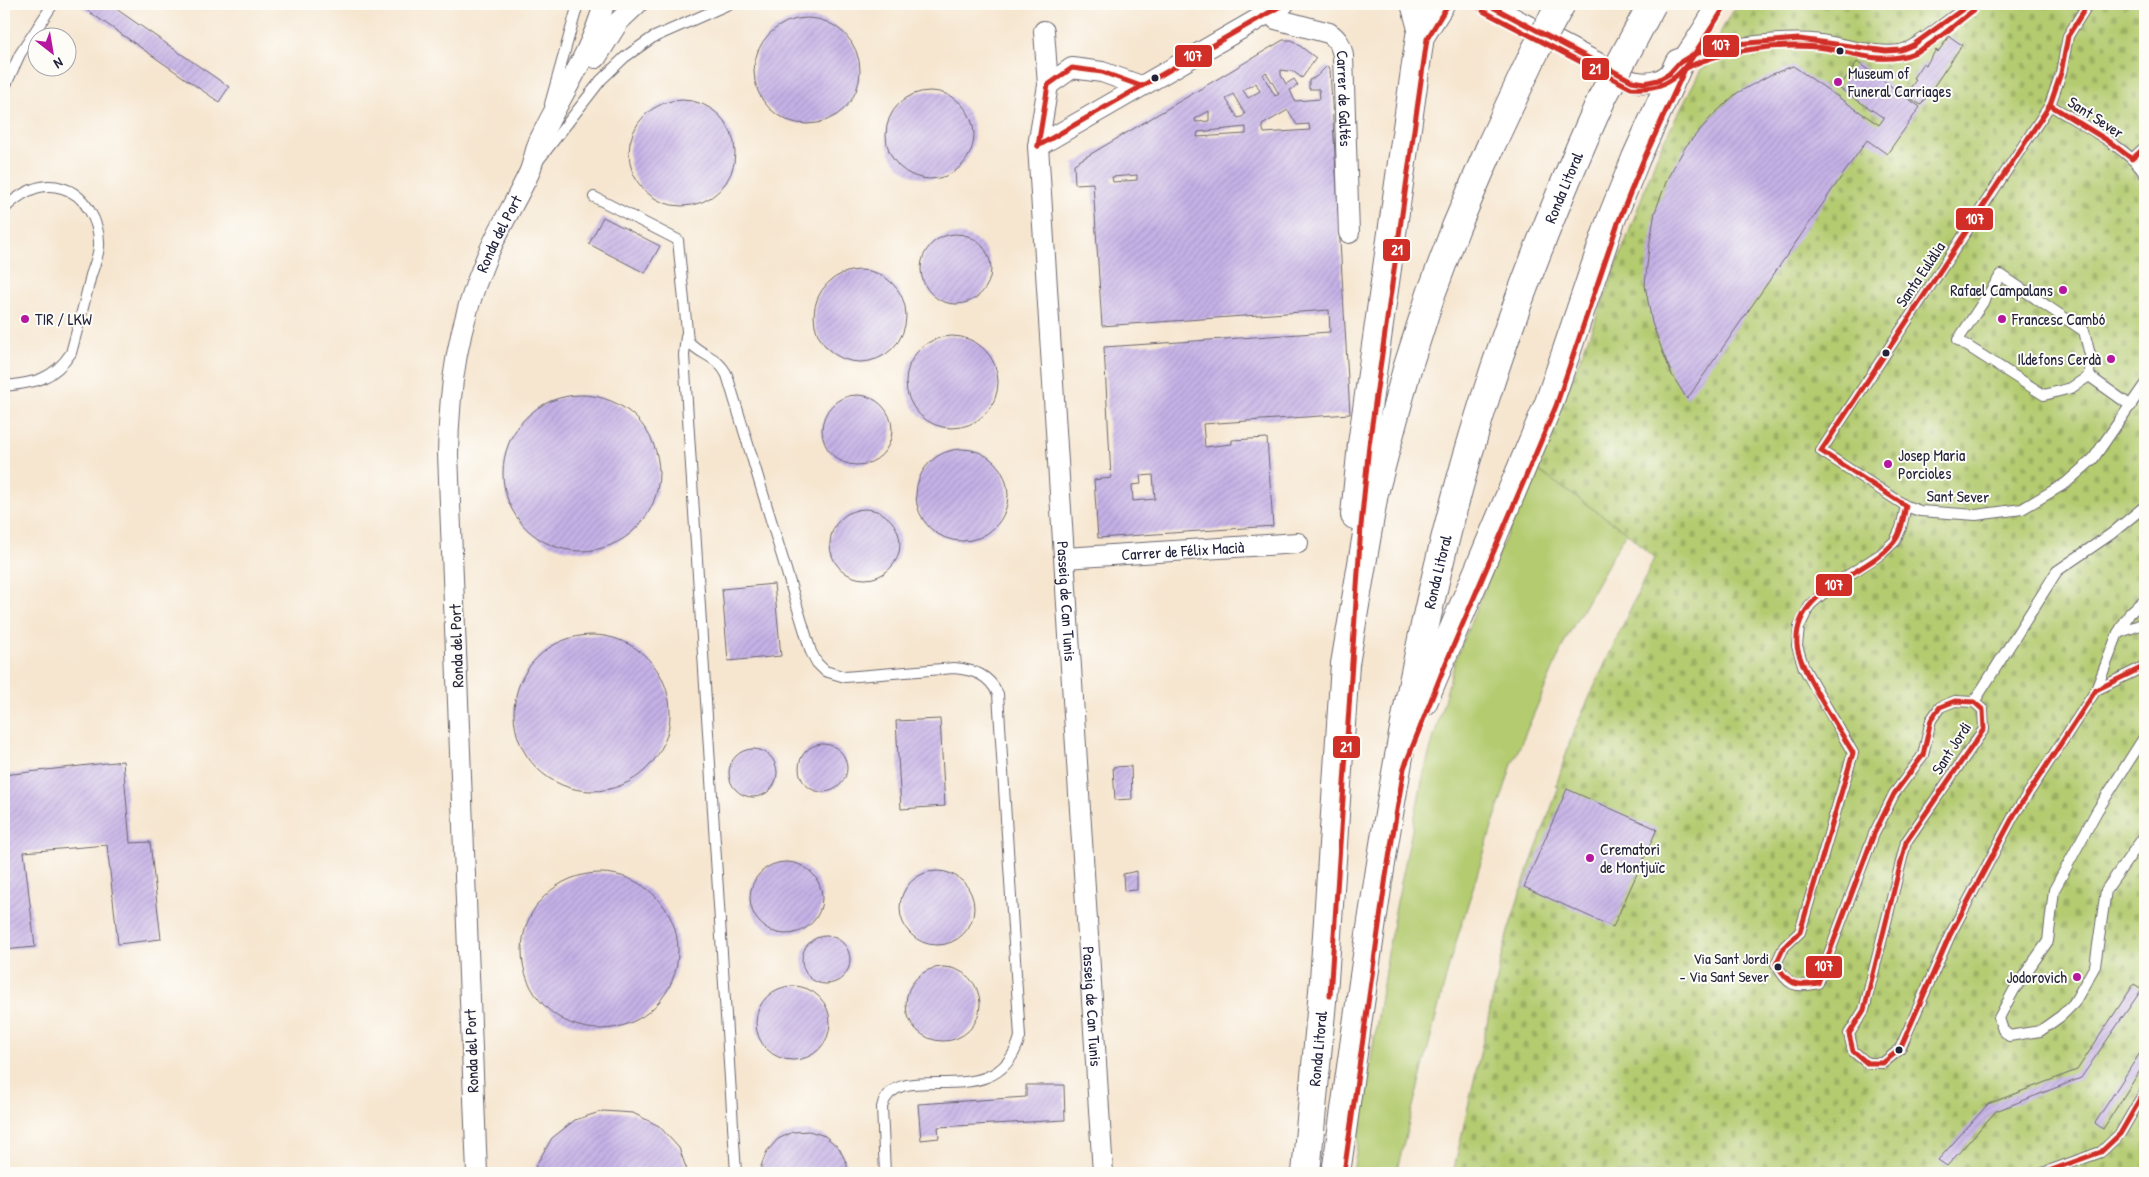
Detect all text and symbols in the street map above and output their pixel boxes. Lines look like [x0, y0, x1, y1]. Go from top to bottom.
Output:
north arrow [28, 28, 78, 78]
line badge: 107 [1702, 34, 1740, 58]
text: 107 [1712, 35, 1730, 54]
line badge: 107 [1174, 44, 1213, 68]
text: 107 [1184, 46, 1202, 65]
unlabelled marker [1835, 46, 1845, 56]
street label: Carrer de Galtés [1331, 48, 1357, 147]
text: N [50, 54, 67, 74]
line badge: 21 [1581, 57, 1610, 81]
text: 21 [1589, 59, 1601, 78]
place label: Museum of Funeral Carriages [1847, 62, 1951, 102]
unlabelled marker [1150, 73, 1160, 83]
marker: Museum of Funeral Carriages [1832, 76, 1844, 88]
street label: Sant Sever [2064, 91, 2128, 143]
street label: Ronda Litoral [1539, 148, 1588, 226]
street label: Ronda del Port [471, 191, 527, 276]
line badge: 107 [1955, 207, 1994, 231]
text: 107 [1966, 209, 1984, 228]
street label: Santa Eulàlia [1890, 237, 1950, 311]
line badge: 21 [1382, 238, 1411, 262]
text: 21 [1391, 240, 1403, 259]
place label: Rafael Campalans [1950, 279, 2053, 301]
marker: Rafael Campalans [2057, 284, 2069, 296]
place label: TIR / LKW [35, 308, 92, 330]
place label: Francesc Cambó [2011, 308, 2106, 330]
marker: TIR / LKW [19, 313, 31, 325]
marker: Francesc Cambó [1996, 313, 2008, 325]
unlabelled marker [1881, 348, 1891, 358]
place label: Ildefons Cerdà [2017, 348, 2101, 370]
marker: Ildefons Cerdà [2105, 353, 2117, 365]
place label: Josep Maria Porcioles [1898, 444, 1965, 484]
marker: Josep Maria Porcioles [1882, 458, 1894, 470]
street label: Sant Sever [1926, 484, 1990, 508]
street label: Ronda Litoral [1418, 532, 1457, 611]
street label: Carrer de Félix Macià [1121, 535, 1245, 565]
street label: Passeig de Can Tunis [1052, 540, 1082, 662]
line badge: 107 [1815, 573, 1853, 597]
text: 107 [1825, 575, 1843, 594]
street label: Ronda del Port [444, 603, 468, 688]
street label: Sant Jordi [1926, 718, 1976, 778]
line badge: 21 [1332, 735, 1361, 759]
text: 21 [1340, 737, 1352, 756]
place label: Crematori de Montjuïc [1600, 838, 1666, 878]
marker: Crematori de Montjuïc [1584, 852, 1596, 864]
street label: Passeig de Can Tunis [1078, 946, 1107, 1067]
place label: Via Sant Jordi - Via Sant Sever [1680, 948, 1769, 987]
line badge: 107 [1805, 955, 1843, 979]
text: 107 [1815, 956, 1833, 975]
marker: Via Sant Jordi - Via Sant Sever [1773, 962, 1783, 972]
place label: Jodorovich [2006, 966, 2067, 988]
marker: Jodorovich [2071, 971, 2083, 983]
street label: Ronda del Port [459, 1008, 483, 1093]
street label: Ronda Litoral [1303, 1009, 1332, 1087]
unlabelled marker [1894, 1045, 1904, 1055]

